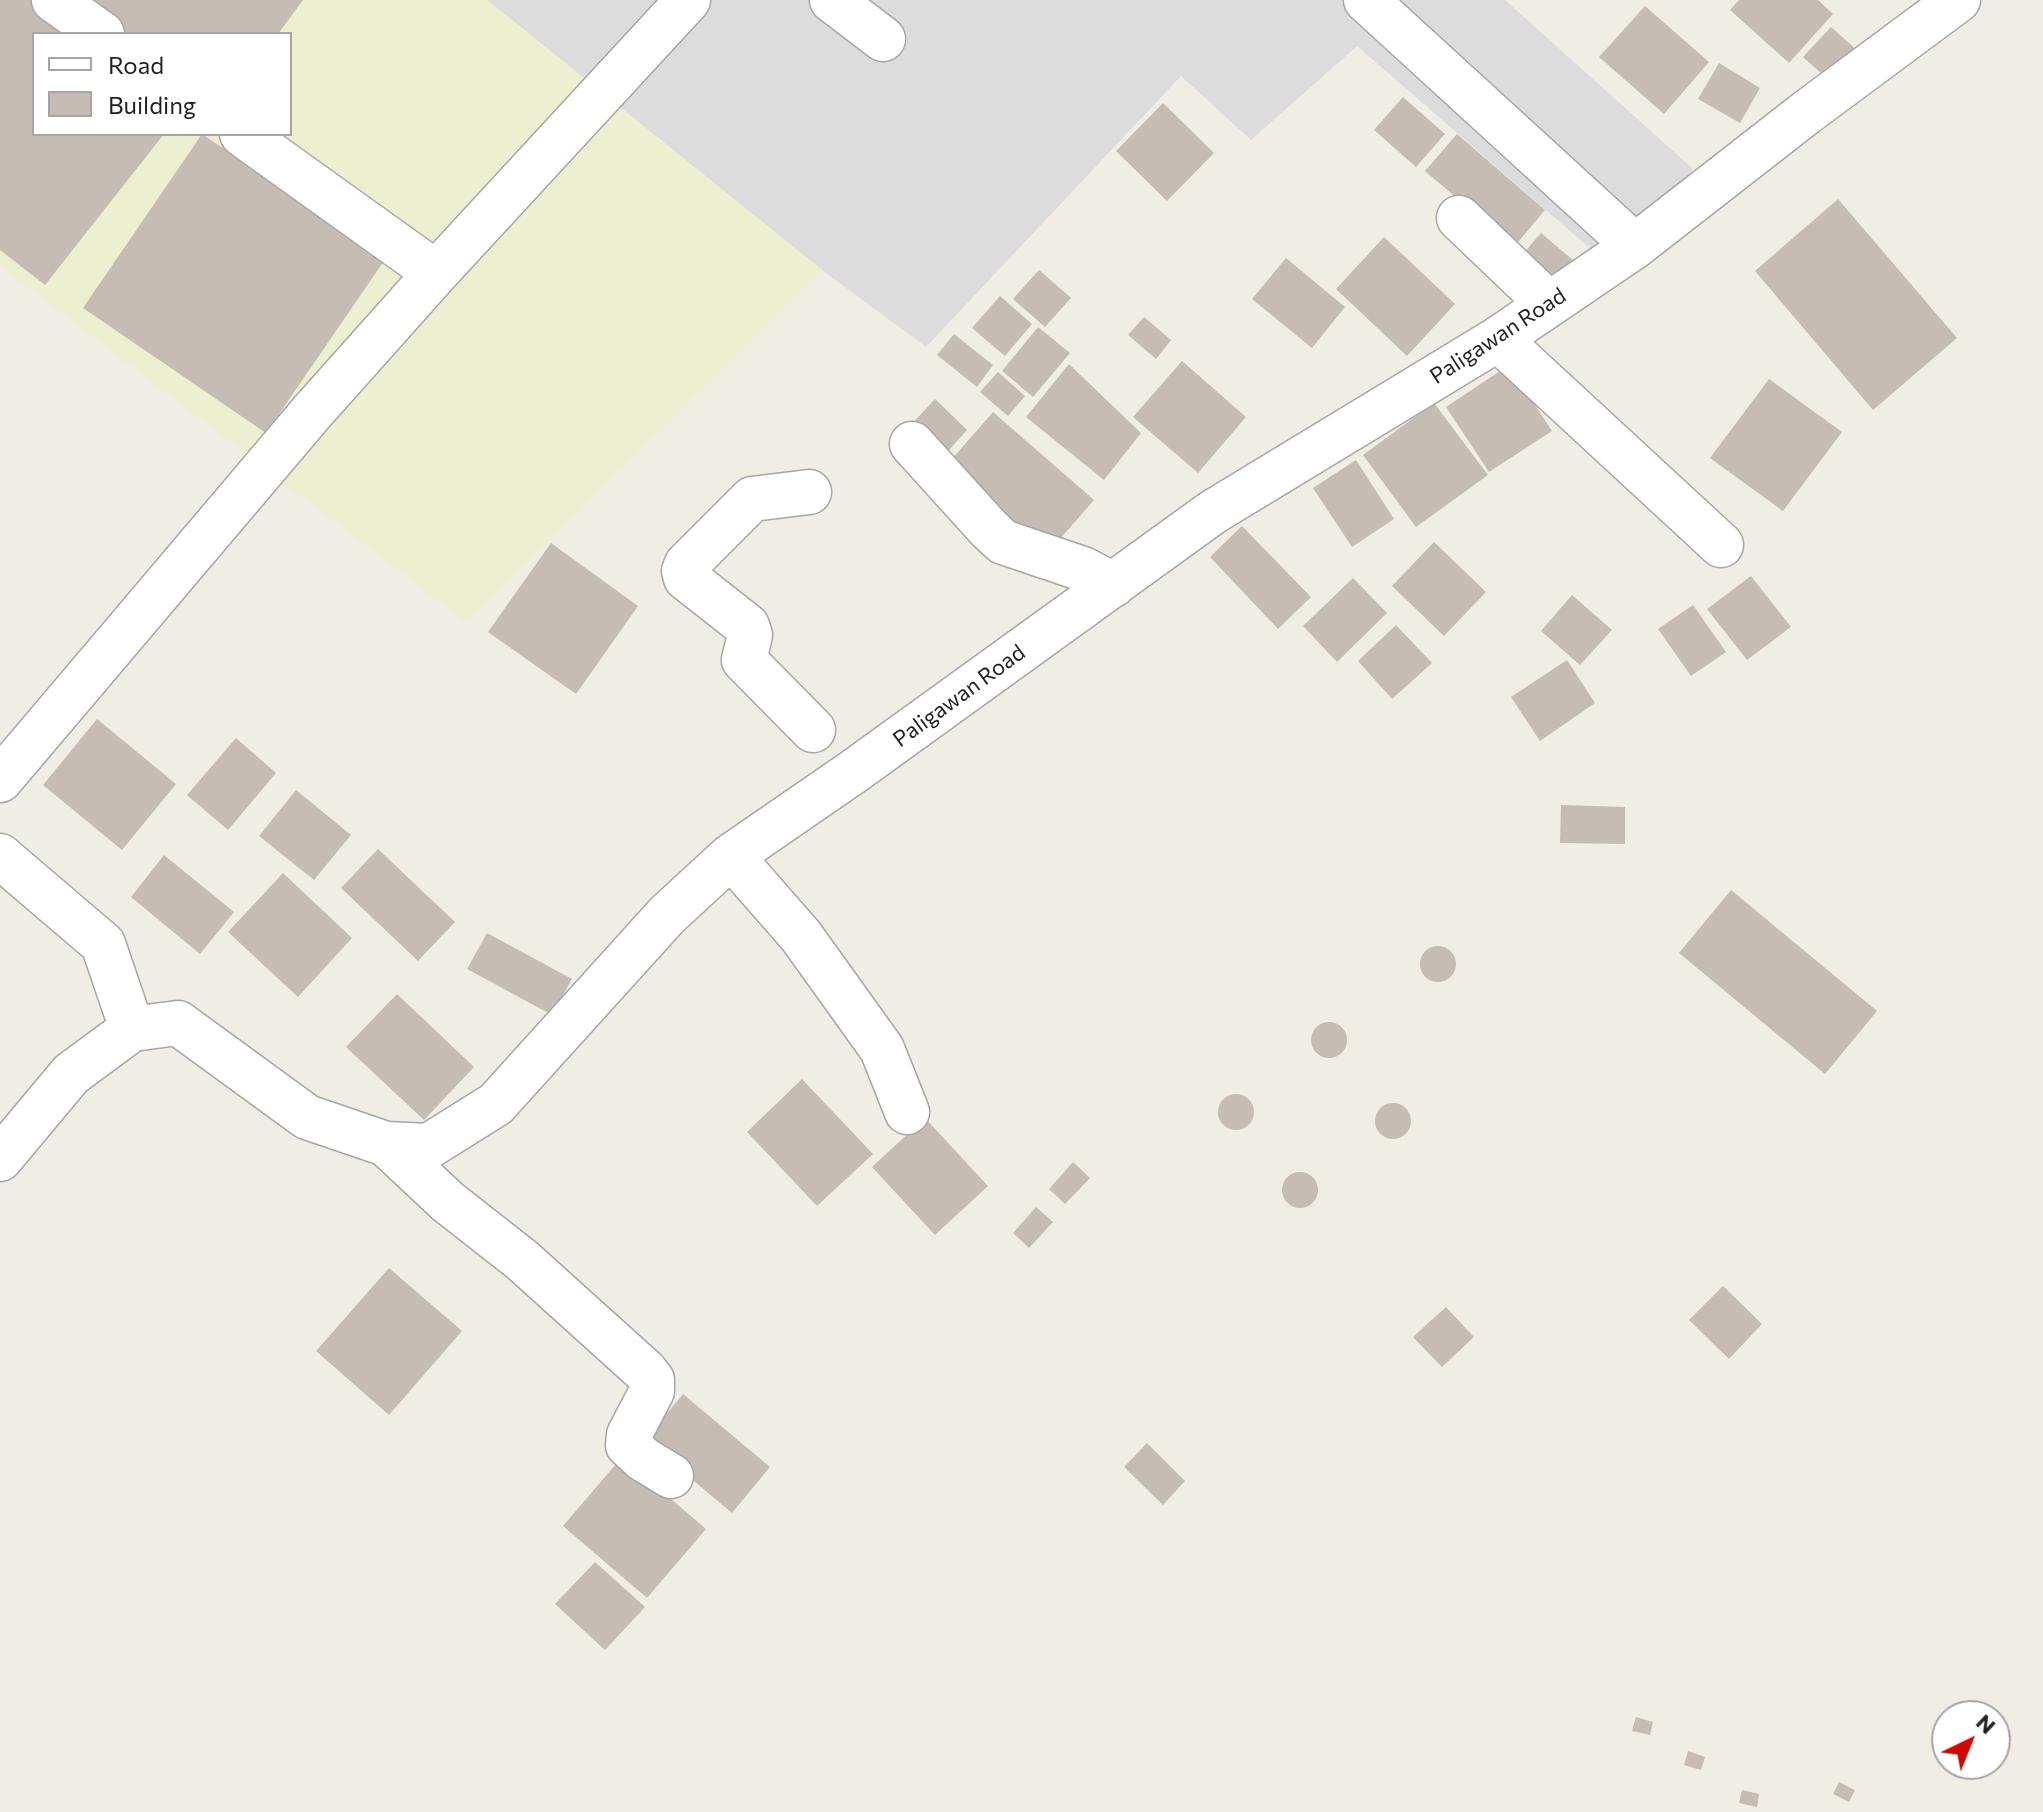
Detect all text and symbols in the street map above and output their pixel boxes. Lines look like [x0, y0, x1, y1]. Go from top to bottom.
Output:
legend [32, 32, 292, 136]
text: Road [108, 50, 164, 79]
text: Building [108, 90, 196, 119]
street label: Paligawan Road [1425, 282, 1571, 390]
street label: Paligawan Road [888, 639, 1030, 753]
north arrow [1931, 1700, 2011, 1780]
text: N [1971, 1708, 2002, 1739]

